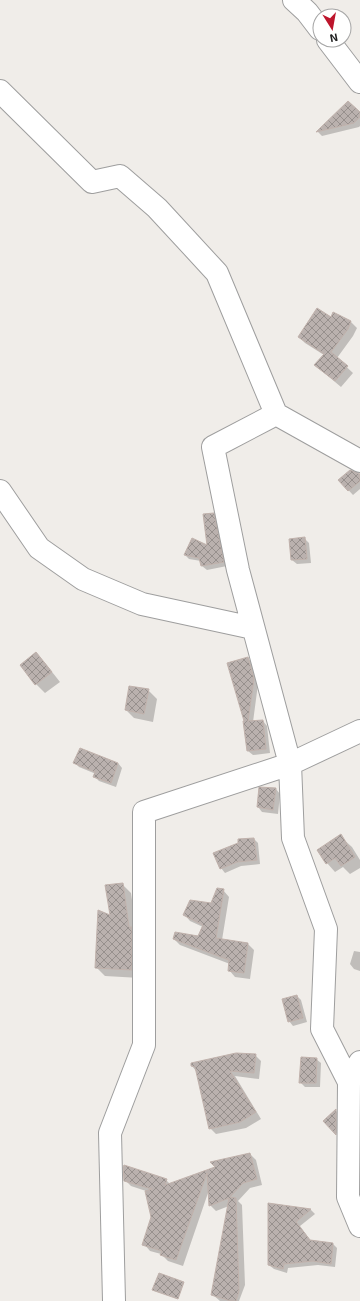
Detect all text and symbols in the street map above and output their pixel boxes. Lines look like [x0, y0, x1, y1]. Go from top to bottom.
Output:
north arrow [312, 8, 352, 48]
text: N [329, 31, 339, 45]

